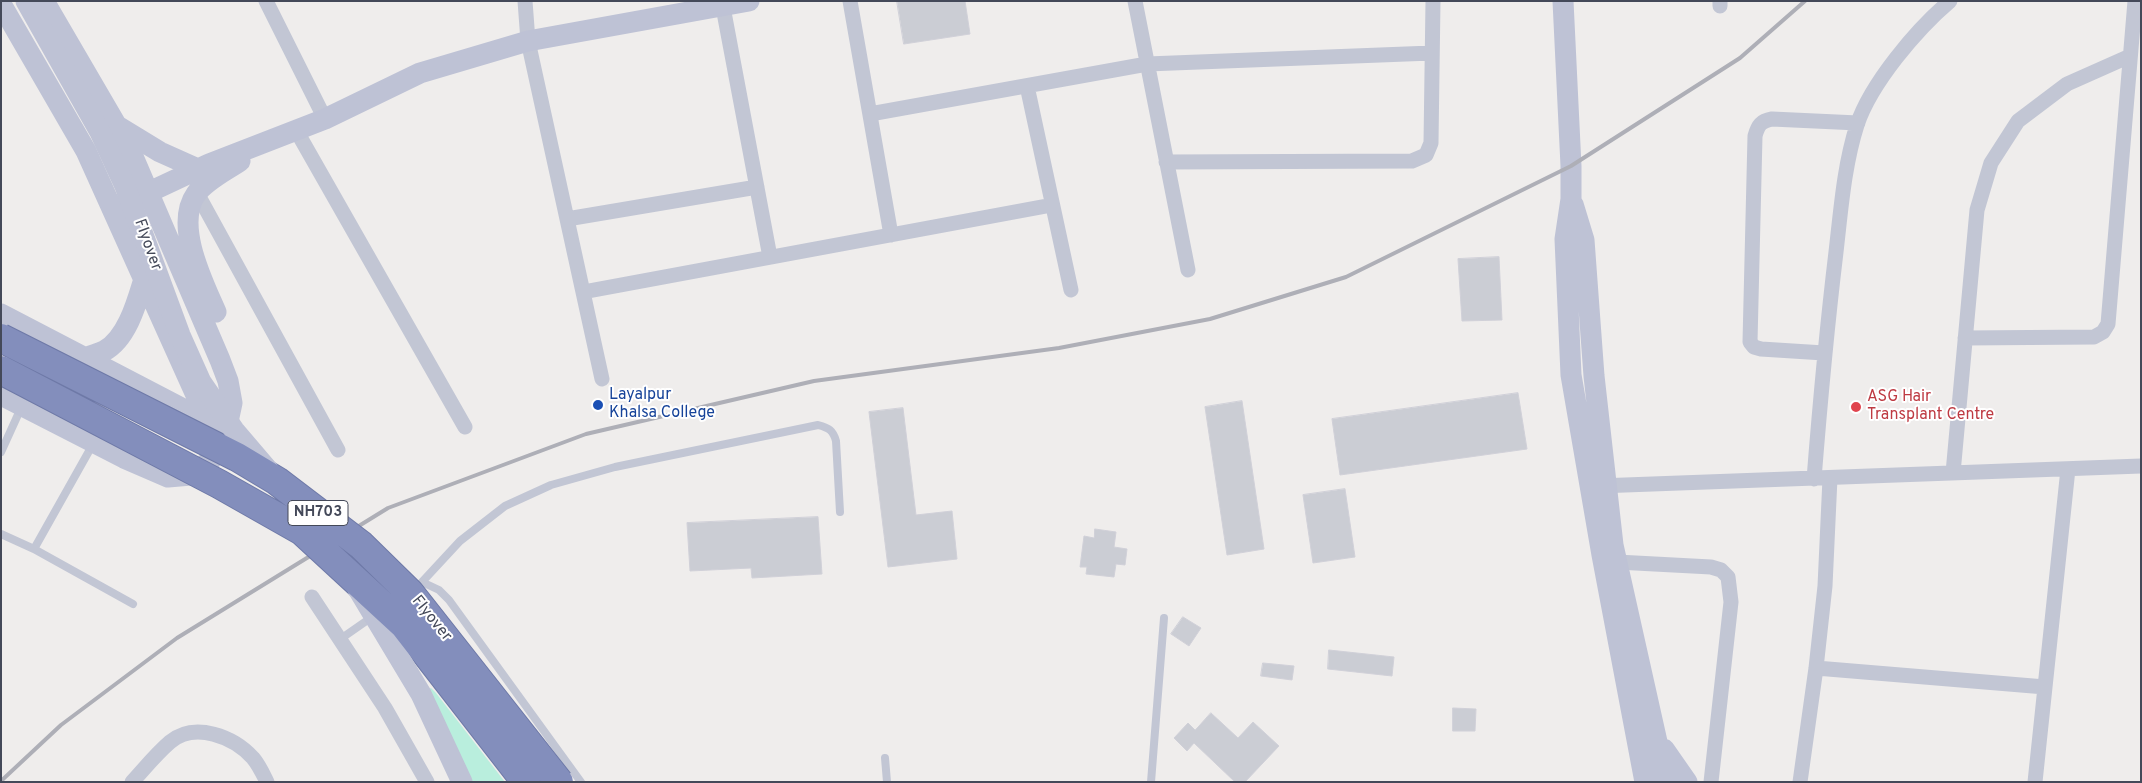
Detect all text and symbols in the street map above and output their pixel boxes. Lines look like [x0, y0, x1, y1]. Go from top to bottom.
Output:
street label: Flyover [129, 217, 165, 273]
place label: Layalpur Khalsa College [609, 386, 715, 424]
place label: ASG Hair Transplant Centre [1867, 388, 1994, 426]
marker: Layalpur Khalsa College [591, 398, 605, 412]
marker: ASG Hair Transplant Centre [1849, 400, 1863, 414]
road number: NH703 [288, 500, 348, 526]
street label: Flyover [407, 592, 455, 646]

